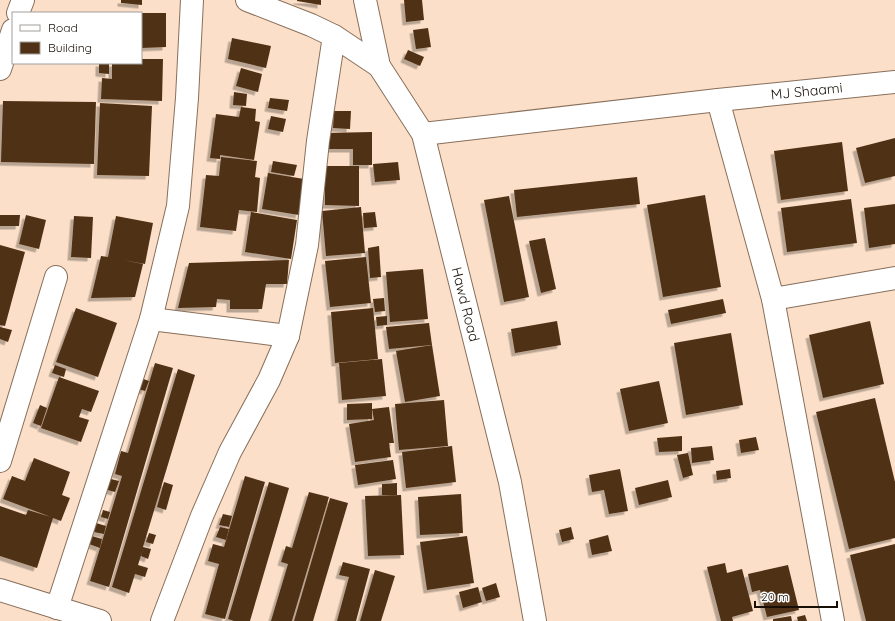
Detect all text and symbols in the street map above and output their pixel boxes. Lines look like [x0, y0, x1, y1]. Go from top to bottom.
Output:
legend [12, 12, 142, 64]
text: Road [48, 20, 78, 35]
text: Building [48, 40, 92, 55]
street label: MJ Shaami [770, 78, 843, 104]
street label: Hawd Road [448, 265, 484, 343]
scale bar [755, 583, 837, 609]
text: 20 m [761, 589, 789, 604]

